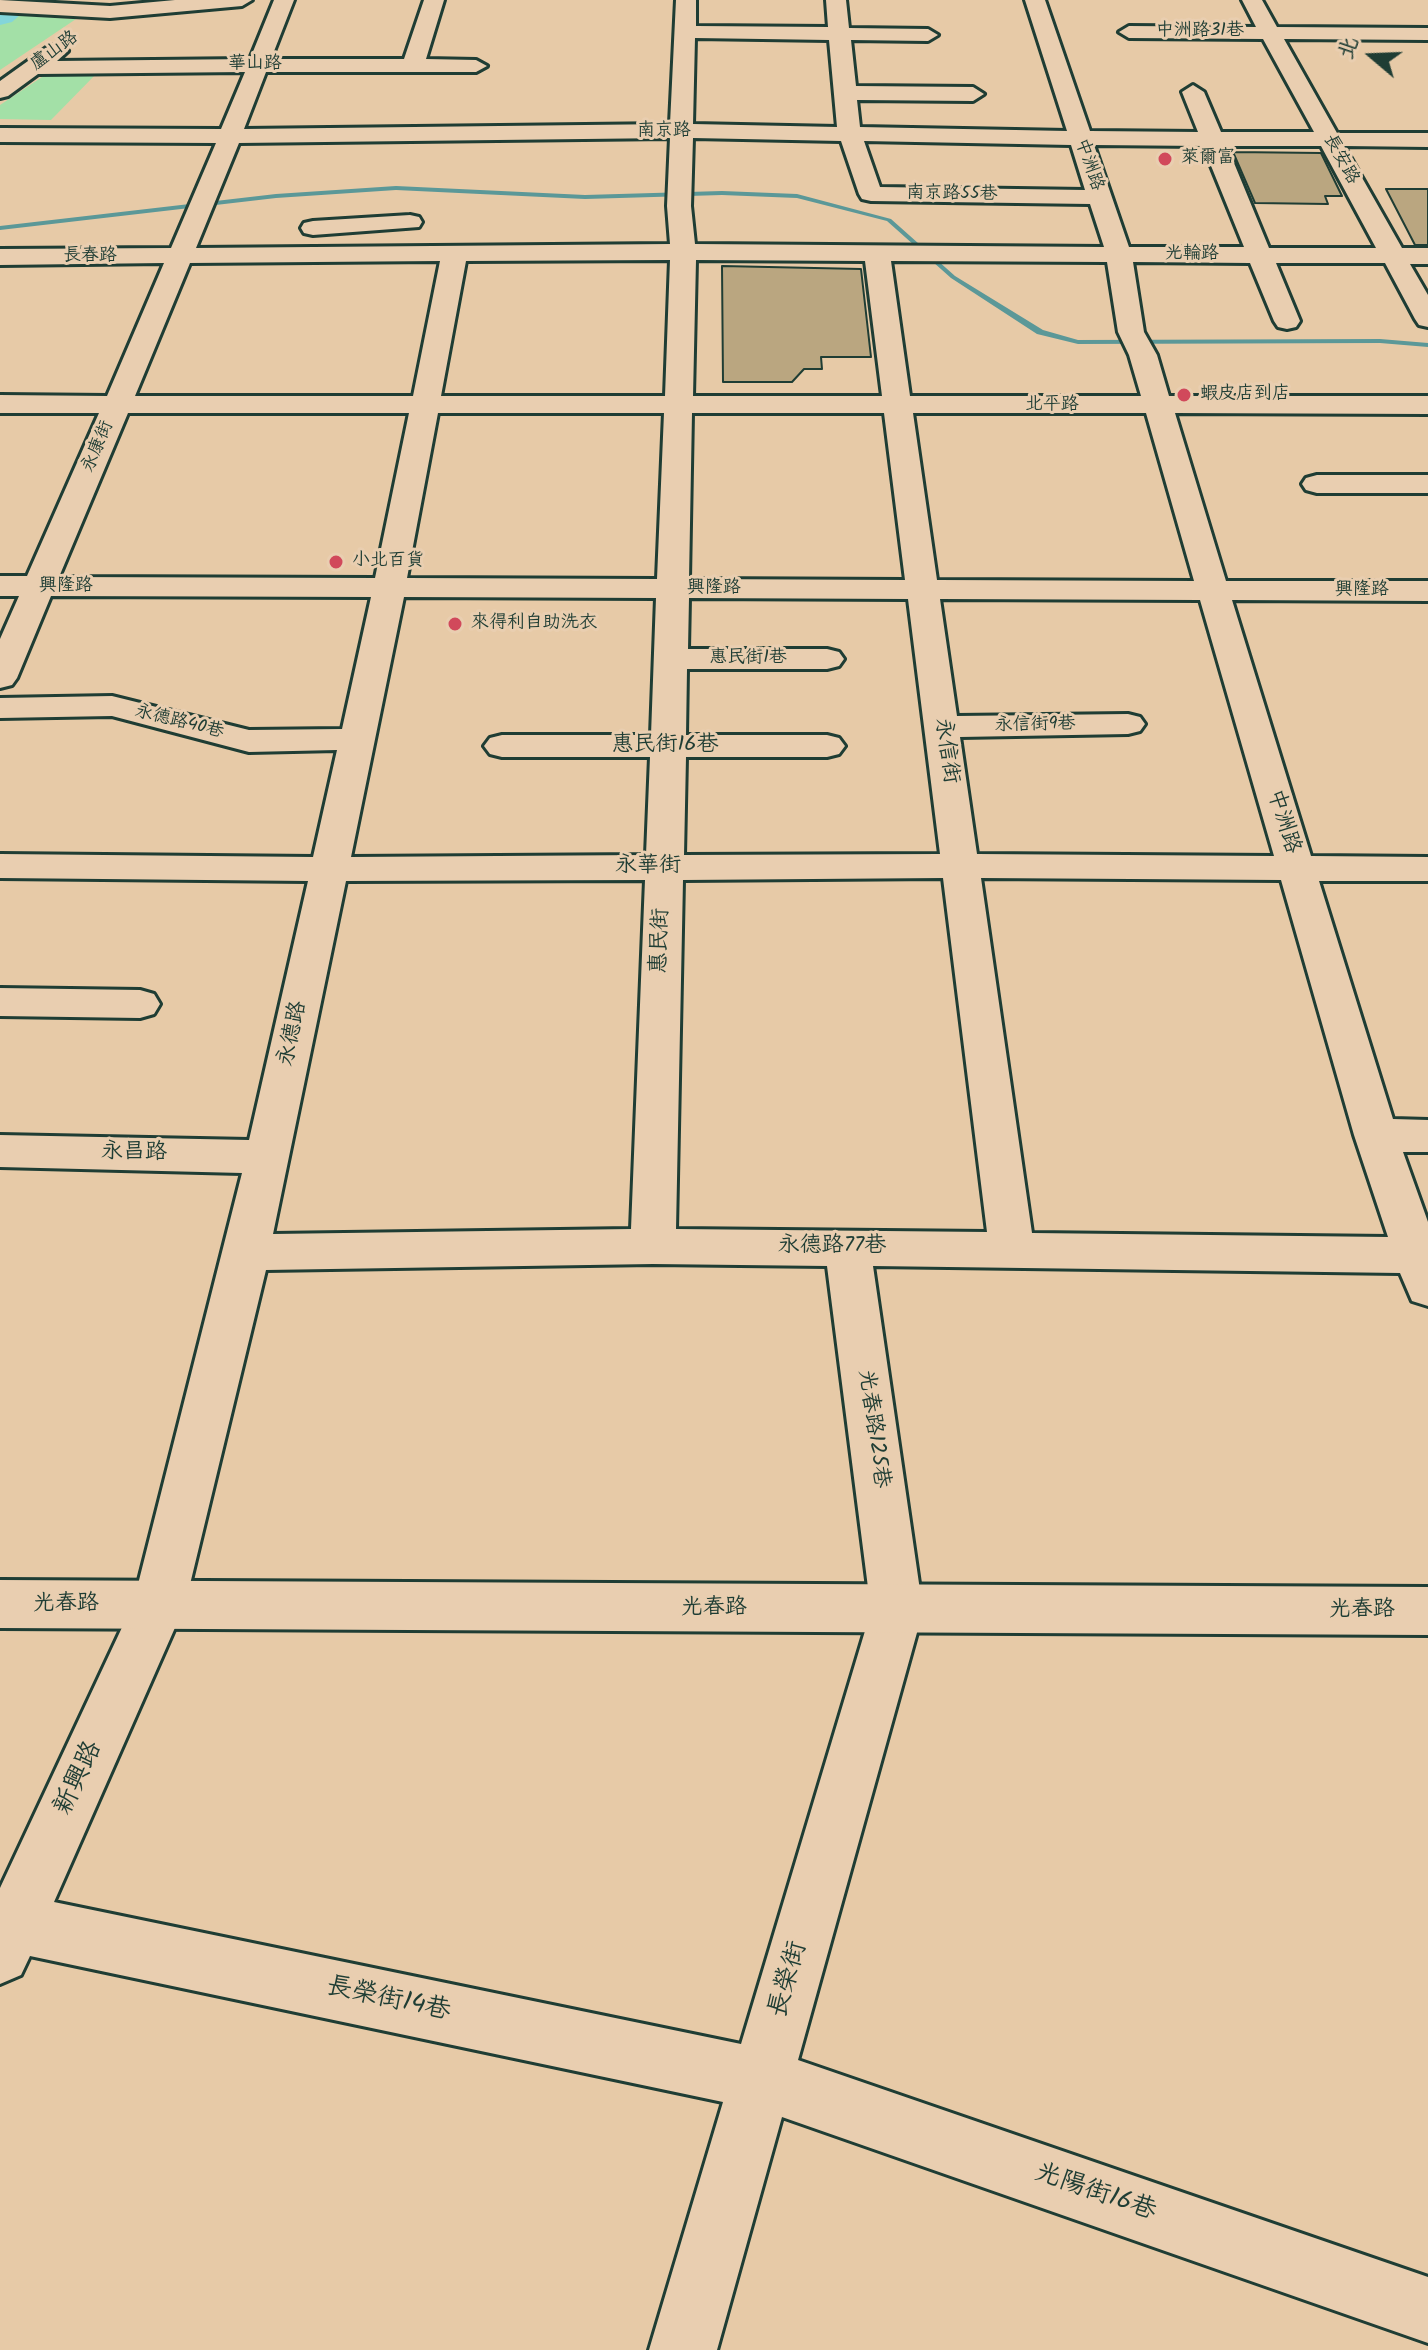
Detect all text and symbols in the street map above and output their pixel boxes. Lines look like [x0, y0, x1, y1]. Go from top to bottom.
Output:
north arrow [1332, 16, 1412, 96]
street label: 中洲路31巷 [1156, 21, 1244, 43]
street label: 盧山路 [27, 27, 83, 77]
text: 北 [1329, 32, 1369, 64]
street label: 華山路 [228, 54, 282, 76]
street label: 南京路 [637, 121, 691, 143]
street label: 長安路 [1317, 131, 1363, 189]
street label: 中洲路 [1069, 136, 1107, 194]
place label: 萊爾富 [1181, 148, 1235, 170]
marker: 萊爾富 [1156, 150, 1174, 168]
street label: 南京路55巷 [906, 183, 998, 207]
street label: 光輪路 [1165, 244, 1219, 266]
street label: 長春路 [63, 246, 117, 268]
place label: 蝦皮店到店 [1200, 384, 1290, 406]
marker: 蝦皮店到店 [1175, 386, 1193, 404]
street label: 北平路 [1025, 395, 1079, 417]
street label: 永康街 [79, 418, 119, 476]
place label: 小北百貨 [352, 551, 424, 573]
marker: 小北百貨 [327, 553, 345, 571]
street label: 興隆路 [39, 576, 93, 598]
street label: 興隆路 [687, 578, 741, 600]
street label: 興隆路 [1335, 580, 1389, 602]
place label: 來得利自助洗衣 [471, 613, 597, 635]
marker: 來得利自助洗衣 [446, 615, 464, 633]
street label: 惠民街1巷 [709, 648, 787, 670]
street label: 永德路40巷 [132, 702, 226, 744]
street label: 永信街9巷 [994, 714, 1076, 738]
street label: 永信街 [927, 716, 963, 786]
street label: 惠民街16巷 [611, 733, 719, 759]
street label: 中洲路 [1260, 787, 1304, 857]
street label: 永華街 [615, 854, 681, 880]
street label: 惠民街 [648, 908, 676, 974]
street label: 永德路 [274, 999, 314, 1069]
street label: 永昌路 [101, 1140, 167, 1168]
street label: 永德路77巷 [778, 1234, 886, 1260]
street label: 光春路125巷 [851, 1368, 893, 1490]
street label: 光春路 [33, 1592, 99, 1618]
street label: 光春路 [681, 1596, 747, 1622]
street label: 光春路 [1329, 1598, 1395, 1624]
street label: 新興路 [49, 1737, 111, 1821]
street label: 長榮街 [764, 1938, 816, 2022]
street label: 長榮街14巷 [323, 1973, 453, 2029]
street label: 光陽街16巷 [1030, 2159, 1160, 2229]

